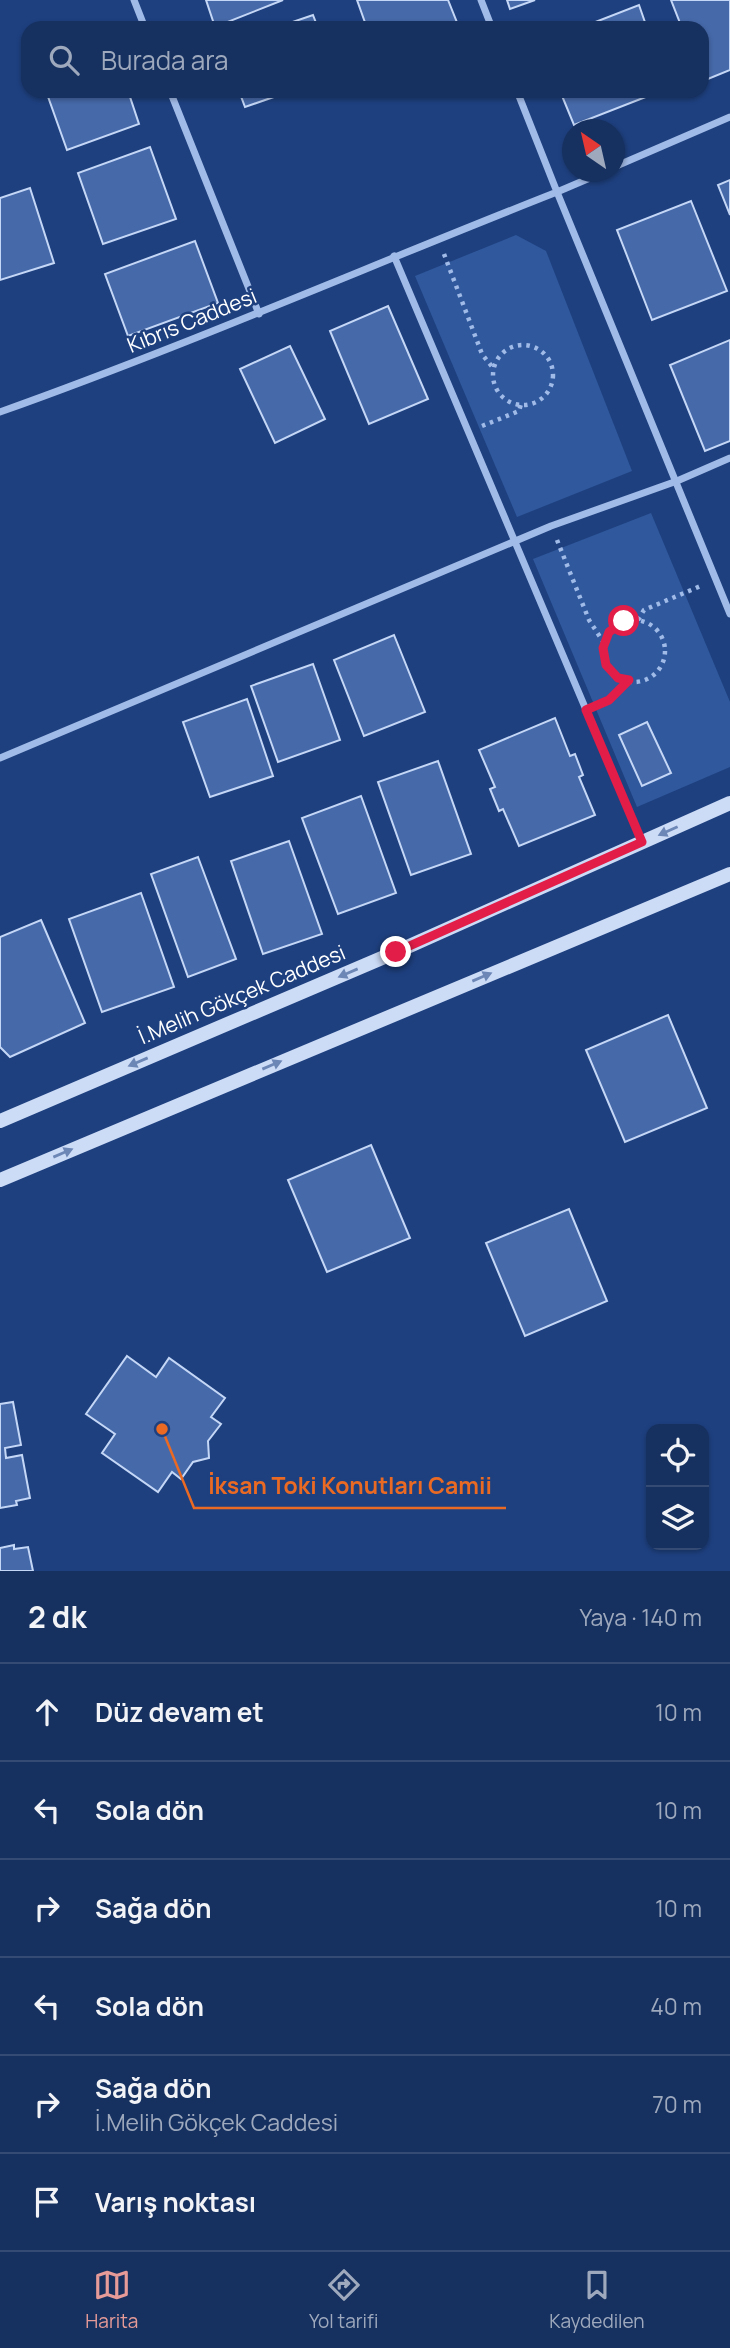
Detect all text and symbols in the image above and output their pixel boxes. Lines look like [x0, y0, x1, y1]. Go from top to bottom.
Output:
search box [21, 21, 709, 98]
icon: search [45, 41, 83, 79]
text: Burada ara [101, 42, 228, 78]
north arrow [562, 119, 625, 182]
street label: Kıbrıs Caddesi [123, 281, 261, 359]
route start [608, 605, 639, 636]
one-way arrow [658, 825, 678, 837]
route end [380, 936, 411, 967]
street label: İ.Melih Gökçek Caddesi [134, 938, 349, 1050]
one-way arrow [338, 967, 358, 979]
one-way arrow [472, 971, 493, 982]
one-way arrow [128, 1057, 149, 1068]
one-way arrow [262, 1059, 283, 1070]
one-way arrow [52, 1147, 73, 1158]
map controls [646, 1424, 709, 1550]
button: locate [646, 1424, 709, 1487]
callout: İksan Toki Konutları Camii [194, 1464, 506, 1508]
text: İksan Toki Konutları Camii [208, 1469, 492, 1501]
button: layers [646, 1487, 709, 1550]
text: 2 dk [28, 1596, 87, 1637]
text: Yaya · 140 m [579, 1601, 702, 1633]
icon: ahead [28, 1693, 66, 1731]
text: Düz devam et [95, 1694, 264, 1730]
text: 10 m [655, 1696, 702, 1728]
icon: left [28, 1791, 66, 1829]
text: Sola dön [95, 1792, 204, 1828]
text: 10 m [655, 1794, 702, 1826]
icon: right [28, 1889, 66, 1927]
text: Sağa dön [95, 1890, 212, 1926]
text: 10 m [655, 1892, 702, 1924]
icon: left [28, 1987, 66, 2025]
text: Sola dön [95, 1988, 204, 2024]
text: 40 m [650, 1990, 702, 2022]
text: Sağa dön [95, 2070, 212, 2106]
icon: right [28, 2085, 66, 2123]
text: 70 m [652, 2088, 702, 2120]
text: İ.Melih Gökçek Caddesi [95, 2106, 338, 2138]
icon: arrive [28, 2183, 66, 2221]
text: Varış noktası [95, 2184, 256, 2220]
tab: Harita [85, 2266, 138, 2334]
tab: Yol tarifi [309, 2266, 378, 2334]
tab: Kaydedilen [549, 2266, 645, 2334]

